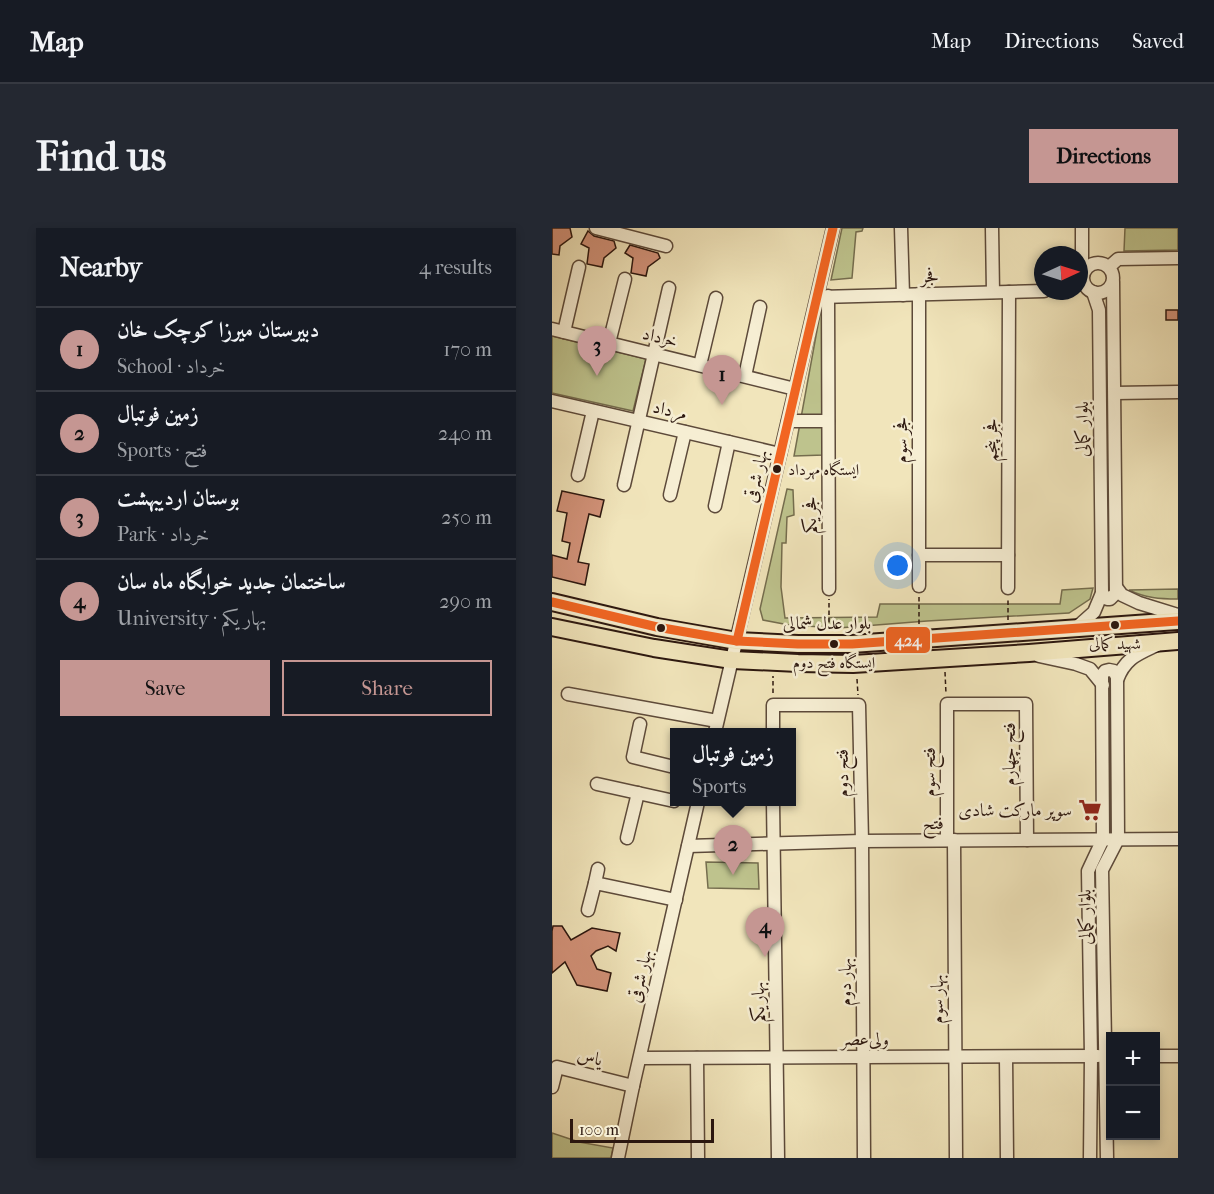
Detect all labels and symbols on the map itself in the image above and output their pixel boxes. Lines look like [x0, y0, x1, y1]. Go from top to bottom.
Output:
north arrow [1034, 246, 1088, 300]
street label: فجر [919, 266, 939, 288]
street label: خرداد [640, 323, 680, 352]
pin: 3 [578, 326, 616, 376]
pin: 1 [702, 356, 742, 405]
street label: مرداد [650, 396, 689, 427]
street label: بلوار کمالی [1072, 401, 1093, 457]
street label: فجر سوم [891, 417, 917, 463]
street label: فجر پنجم [981, 418, 1008, 462]
street label: بهار شرقی [740, 448, 774, 505]
place label: ایستگاه مهرداد [788, 459, 859, 480]
marker: ایستگاه مهرداد [771, 463, 783, 475]
street label: فجر یکم [800, 496, 827, 534]
your location [883, 551, 912, 580]
street label: بلوار عدل شمالی [783, 613, 871, 634]
marker: شهید کمالی [1109, 619, 1121, 631]
unlabelled marker [655, 622, 667, 634]
line badge: 424 [885, 626, 931, 654]
text: 424 [893, 631, 923, 651]
place label: شهید کمالی [1089, 634, 1141, 654]
marker: ایستگاه فتح دوم [828, 638, 840, 650]
place label: ایستگاه فتح دوم [793, 652, 875, 677]
street label: فتح چهارم [999, 722, 1025, 786]
street label: فتح سوم [919, 747, 945, 797]
street label: فتح دوم [832, 748, 858, 797]
supermarket icon: سوپر مارکت شادی [1077, 797, 1103, 823]
place label: سوپر مارکت شادی [958, 800, 1072, 821]
street label: فتح [922, 813, 944, 839]
pin: 2 [714, 826, 753, 875]
street label: بلوار کمالی [1075, 889, 1096, 945]
pin: 4 [746, 908, 784, 957]
street label: بهار شرقی [624, 948, 658, 1005]
street label: بهار دوم [835, 958, 861, 1006]
street label: بهار سوم [927, 974, 953, 1024]
street label: بهار یکم [748, 981, 775, 1022]
street label: ولی‌عصر [839, 1029, 889, 1051]
street label: یاس [575, 1044, 606, 1071]
scale bar [570, 1116, 714, 1144]

